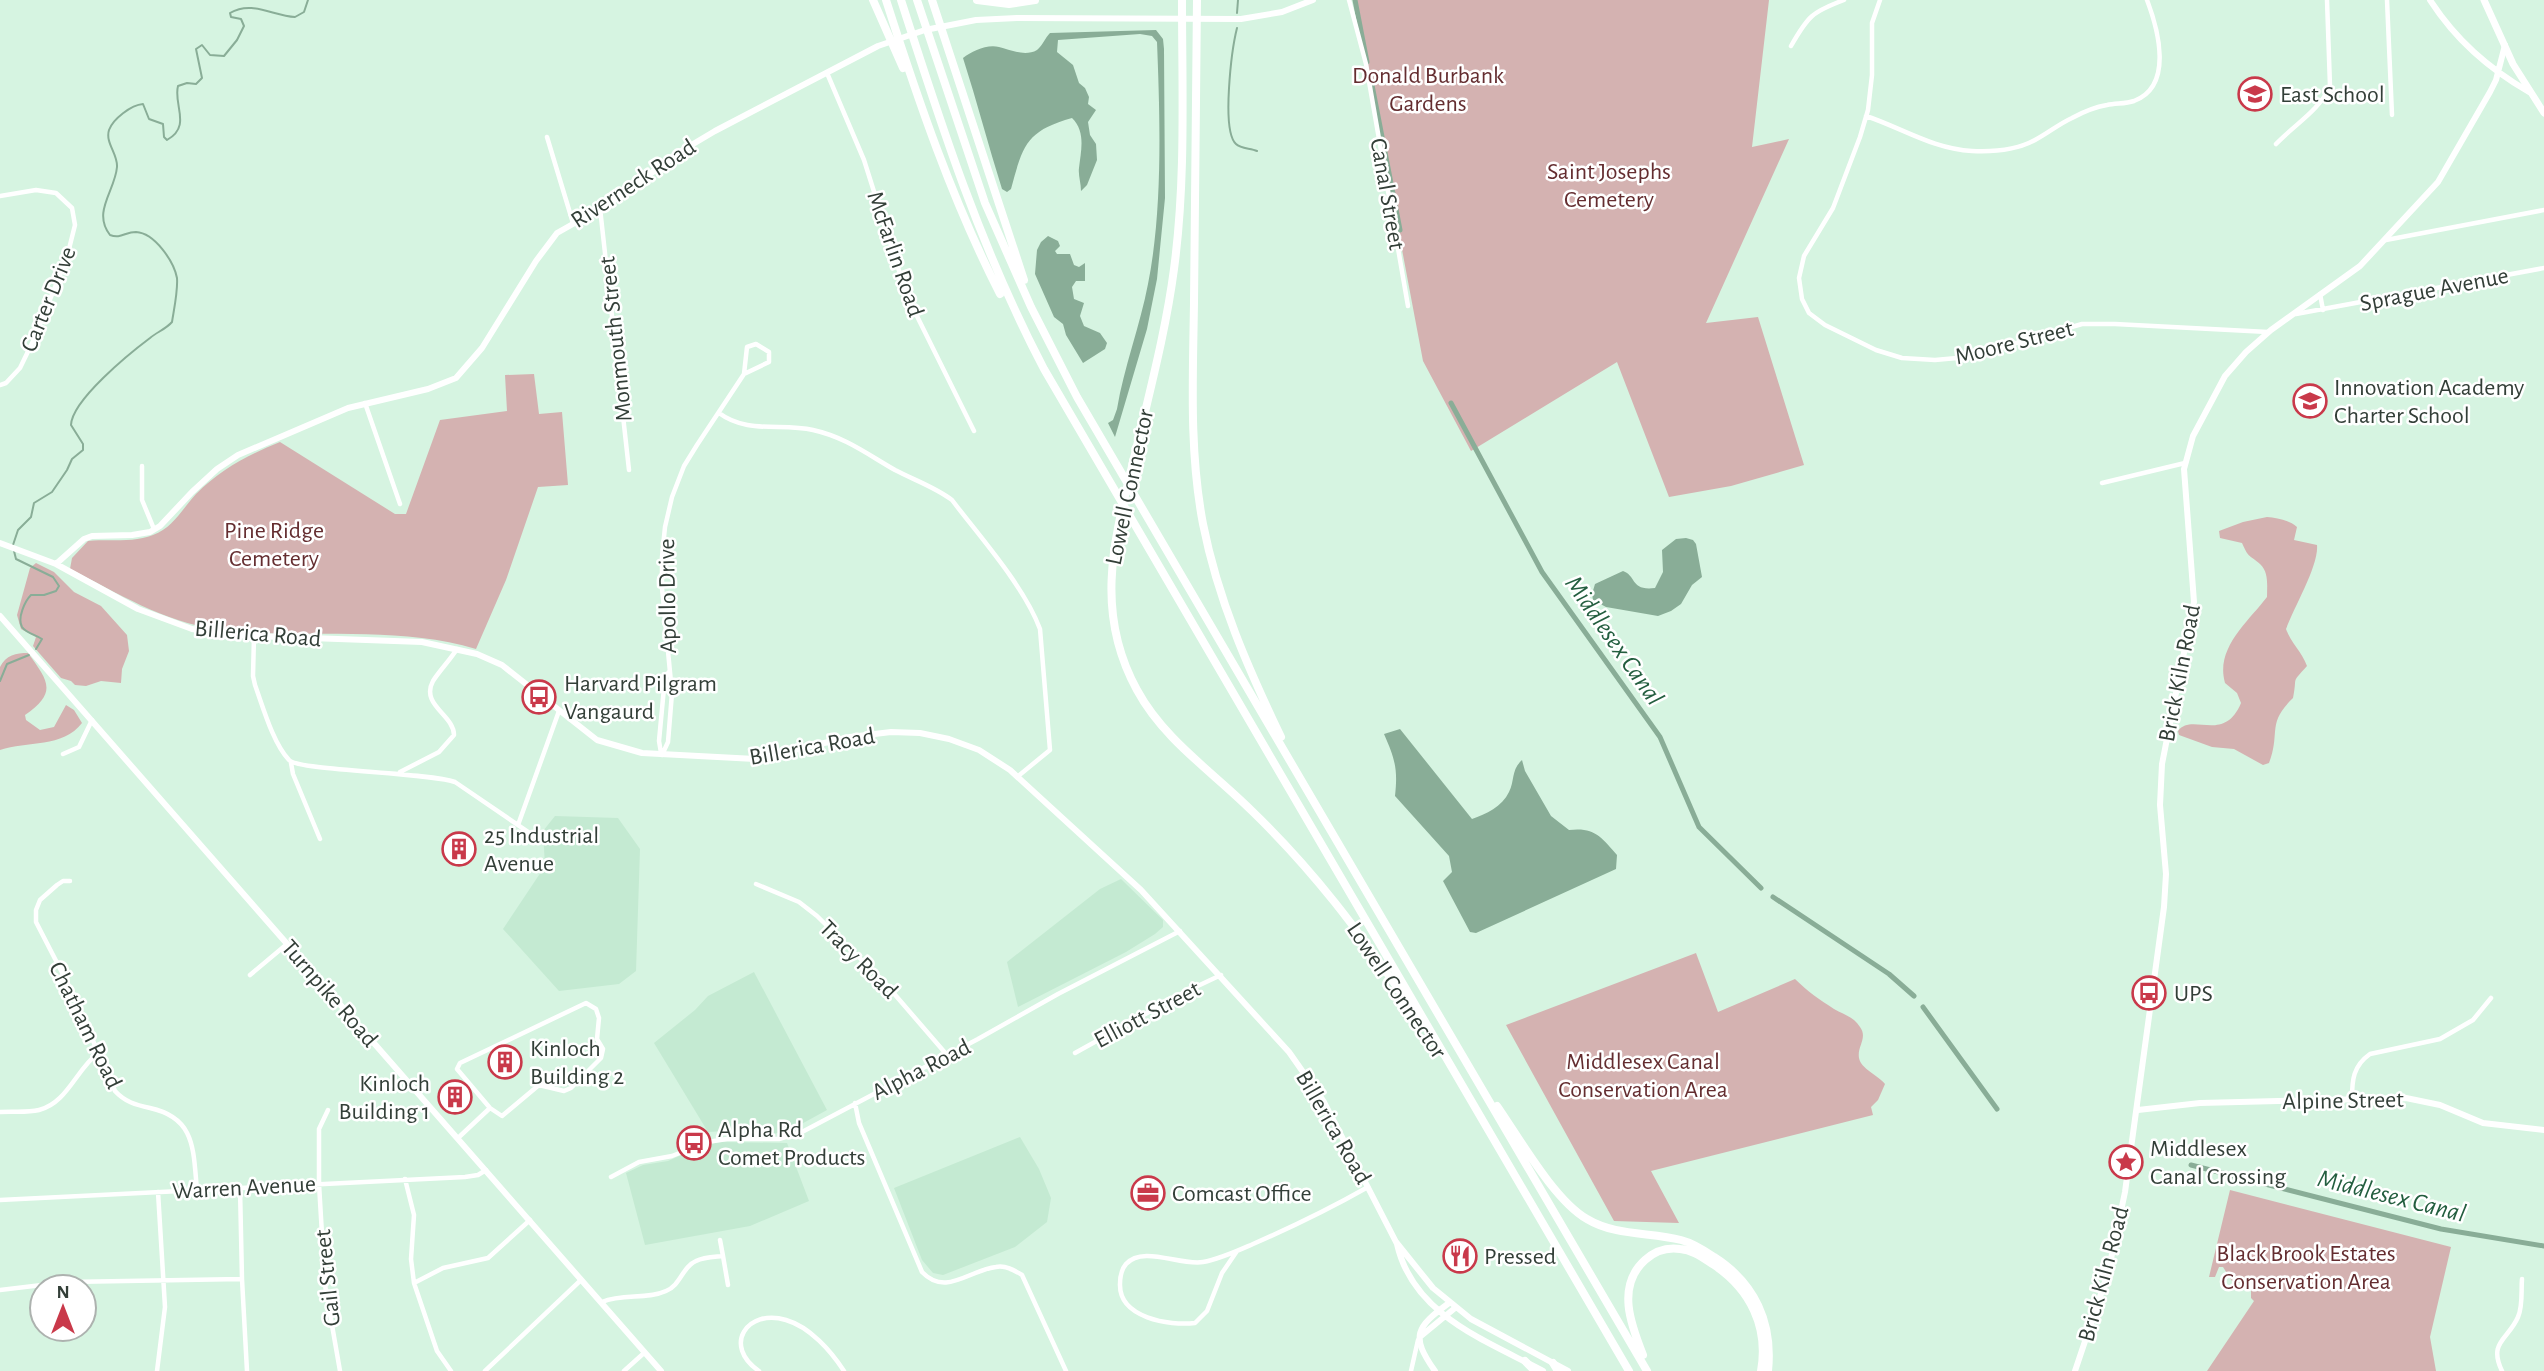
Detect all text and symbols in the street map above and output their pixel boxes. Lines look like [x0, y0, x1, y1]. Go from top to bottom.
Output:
park label: Donald Burbank Gardens [1352, 64, 1504, 116]
school or university icon: East School [2236, 75, 2274, 113]
place label: East School [2280, 83, 2385, 107]
street label: Riverneck Road [567, 135, 700, 233]
street label: Canal Street [1365, 136, 1409, 252]
park label: Saint Josephs Cemetery [1547, 160, 1671, 212]
street label: McFarlin Road [862, 188, 928, 320]
street label: Carter Drive [17, 243, 81, 355]
street label: Monmouth Street [595, 255, 637, 423]
street label: Sprague Avenue [2358, 264, 2510, 316]
street label: Moore Street [1953, 317, 2076, 369]
place label: Innovation Academy Charter School [2334, 376, 2524, 428]
school or university icon: Innovation Academy Charter School [2291, 382, 2329, 420]
street label: Lowell Connector [1102, 407, 1158, 567]
park label: Pine Ridge Cemetery [224, 519, 324, 571]
street label: Apollo Drive [655, 538, 681, 654]
water label: Middlesex Canal [1560, 571, 1668, 710]
street label: Brick Kiln Road [2155, 603, 2205, 744]
street label: Billerica Road [194, 617, 322, 651]
place label: Harvard Pilgram Vangaurd [564, 672, 717, 724]
bus stop icon: Harvard Pilgram Vangaurd [520, 678, 558, 716]
street label: Billerica Road [748, 724, 877, 770]
place label: 25 Industrial Avenue [484, 824, 599, 876]
building icon: 25 Industrial Avenue [440, 830, 478, 868]
street label: Tracy Road [814, 916, 902, 1004]
street label: Lowell Connector [1342, 918, 1451, 1063]
street label: Turnpike Road [276, 935, 382, 1052]
street label: Chatham Road [44, 958, 126, 1093]
bus stop icon: UPS [2130, 974, 2168, 1012]
street label: Elliott Street [1090, 977, 1205, 1053]
place label: UPS [2174, 982, 2213, 1006]
street label: Alpha Road [868, 1035, 975, 1105]
place label: Kinloch Building 2 [530, 1037, 624, 1089]
building icon: Kinloch Building 2 [486, 1043, 524, 1081]
park label: Middlesex Canal Conservation Area [1558, 1050, 1728, 1102]
street label: Billerica Road [1291, 1067, 1375, 1188]
place label: Kinloch Building 1 [339, 1072, 430, 1124]
building icon: Kinloch Building 1 [436, 1078, 474, 1116]
street label: Alpine Street [2282, 1088, 2404, 1114]
place label: Alpha Rd Comet Products [718, 1118, 866, 1170]
bus stop icon: Alpha Rd Comet Products [675, 1124, 713, 1162]
place label: Middlesex Canal Crossing [2150, 1137, 2286, 1189]
place icon: Middlesex Canal Crossing [2107, 1143, 2145, 1181]
water label: Middlesex Canal [2315, 1165, 2468, 1227]
street label: Warren Avenue [172, 1172, 317, 1204]
office icon: Comcast Office [1129, 1174, 1167, 1212]
place label: Comcast Office [1172, 1182, 1311, 1206]
street label: Brick Kiln Road [2074, 1204, 2134, 1345]
street label: Gail Street [311, 1228, 345, 1328]
restaurant icon: Pressed [1441, 1237, 1479, 1275]
park label: Black Brook Estates Conservation Area [2216, 1242, 2396, 1294]
place label: Pressed [1484, 1245, 1556, 1269]
north arrow [28, 1273, 98, 1343]
text: N [56, 1283, 70, 1302]

